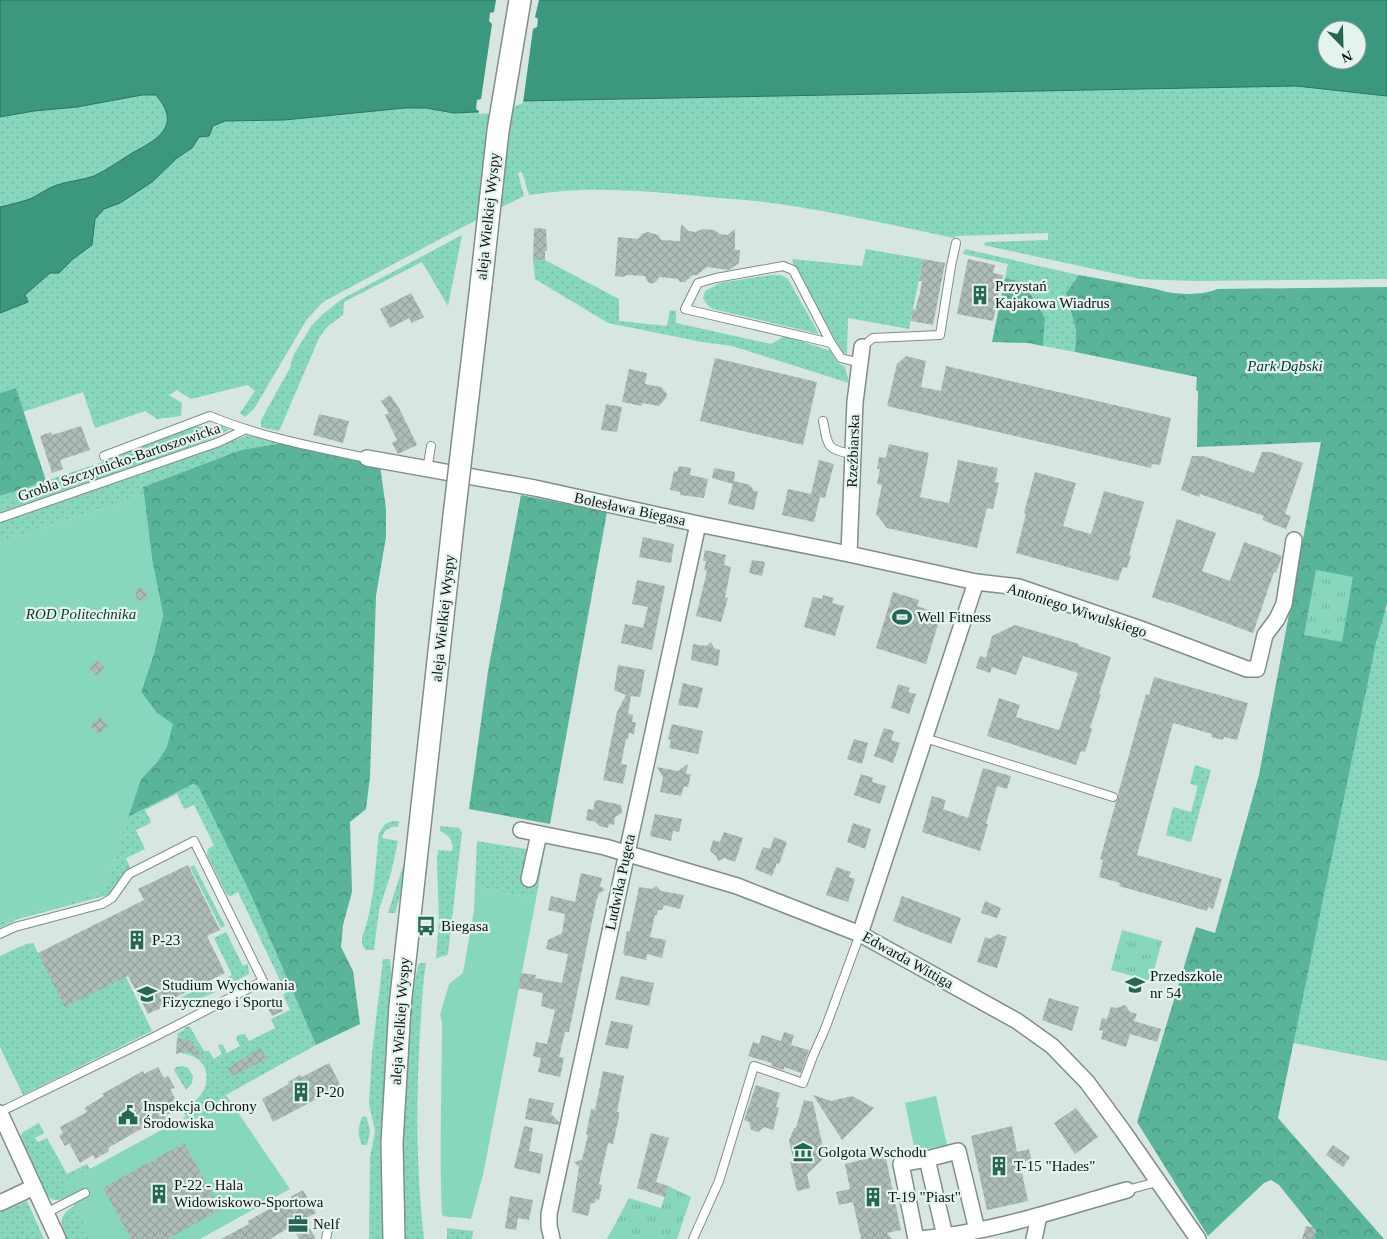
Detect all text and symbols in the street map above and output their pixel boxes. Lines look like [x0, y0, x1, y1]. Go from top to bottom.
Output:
north arrow [1317, 20, 1367, 70]
text: N [1339, 48, 1354, 65]
street label: aleja Wielkiej Wyspy [473, 151, 503, 280]
place label: Przystań Kajakowa Wiadrus [995, 278, 1110, 311]
building icon: Przystań Kajakowa Wiadrus [969, 284, 991, 306]
park label: Park Dąbski [1246, 358, 1323, 374]
street label: Rzeźbiarska [844, 414, 862, 488]
street label: Grobla Szczytnicko-Bartoszowicka [16, 420, 223, 504]
street label: Bolesława Biegasa [573, 489, 688, 529]
street label: aleja Wielkiej Wyspy [428, 553, 458, 682]
street label: Antoniego Wiwulskiego [1005, 580, 1149, 640]
park label: ROD Politechnika [25, 606, 136, 622]
sports icon: Well Fitness [891, 606, 913, 628]
place label: Well Fitness [917, 609, 991, 625]
street label: Ludwika Pugeta [602, 832, 638, 932]
bus stop icon: Biegasa [415, 915, 437, 937]
place label: Biegasa [441, 918, 489, 934]
street label: Edwarda Wittiga [860, 928, 956, 992]
building icon: P-23 [126, 929, 148, 951]
place label: P-23 [152, 932, 180, 948]
street label: aleja Wielkiej Wyspy [388, 956, 412, 1085]
place label: Przedszkole nr 54 [1150, 968, 1223, 1001]
school or university icon: Przedszkole nr 54 [1124, 974, 1146, 996]
place label: Studium Wychowania Fizycznego i Sportu [162, 977, 295, 1010]
school or university icon: Studium Wychowania Fizycznego i Sportu [136, 983, 158, 1005]
building icon: P-20 [290, 1081, 312, 1103]
place label: P-20 [316, 1084, 344, 1100]
place label: Inspekcja Ochrony Środowiska [143, 1098, 257, 1131]
public building icon: Inspekcja Ochrony Środowiska [117, 1104, 139, 1126]
museum icon: Golgota Wschodu [792, 1141, 814, 1163]
place label: Golgota Wschodu [818, 1144, 927, 1160]
building icon: T-15 "Hades" [988, 1155, 1010, 1177]
place label: T-15 "Hades" [1014, 1158, 1095, 1174]
place label: P-22 - Hala Widowiskowo-Sportowa [174, 1177, 324, 1210]
building icon: P-22 - Hala Widowiskowo-Sportowa [148, 1183, 170, 1205]
building icon: T-19 "Piast" [862, 1186, 884, 1208]
place label: T-19 "Piast" [888, 1189, 961, 1205]
office icon: Nelf [287, 1213, 309, 1235]
place label: Nelf [313, 1216, 340, 1232]

